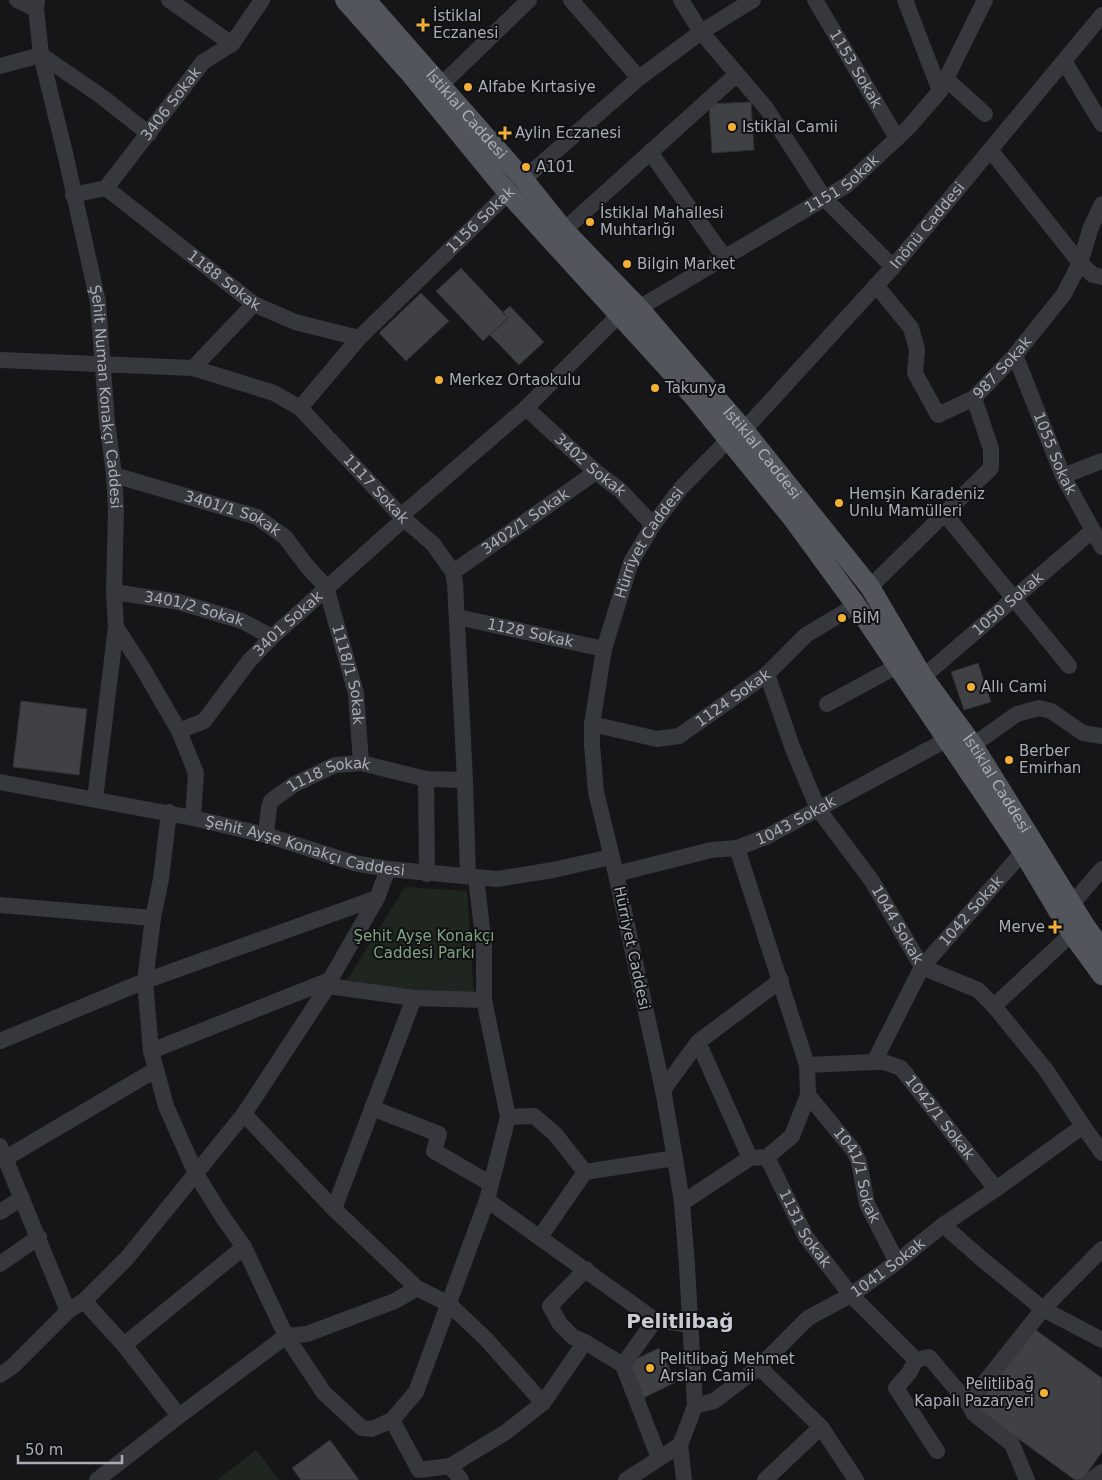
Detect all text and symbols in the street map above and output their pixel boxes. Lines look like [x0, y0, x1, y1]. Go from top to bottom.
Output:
place label: İstiklal Eczanesi [433, 6, 499, 42]
marker: İstiklal Eczanesi [417, 19, 429, 31]
street label: 1153 Sokak [826, 26, 886, 111]
street label: 3406 Sokak [137, 63, 205, 144]
street label: İstiklal Caddesi [422, 65, 510, 163]
place label: Alfabe Kırtasiye [478, 78, 596, 96]
marker: Alfabe Kırtasiye [462, 81, 474, 93]
place label: Istiklal Camii [742, 118, 838, 136]
marker: Istiklal Camii [726, 121, 738, 133]
place label: Aylin Eczanesi [515, 124, 621, 142]
marker: Aylin Eczanesi [499, 127, 511, 139]
street label: 1151 Sokak [801, 151, 883, 217]
place label: A101 [536, 158, 575, 176]
marker: A101 [520, 161, 532, 173]
street label: Inönü Caddesi [886, 179, 968, 272]
street label: 1156 Sokak [443, 182, 518, 257]
place label: İstiklal Mahallesi Muhtarlığı [600, 203, 724, 239]
marker: İstiklal Mahallesi Muhtarlığı [584, 216, 596, 228]
street label: 1188 Sokak [184, 246, 263, 315]
place label: Bilgin Market [637, 255, 735, 273]
marker: Bilgin Market [621, 258, 633, 270]
street label: Şehit Numan Konakçı Caddesi [85, 283, 125, 509]
street label: 987 Sokak [969, 332, 1036, 403]
place label: Merkez Ortaokulu [449, 371, 581, 389]
marker: Merkez Ortaokulu [433, 374, 445, 386]
place label: Takunya [664, 379, 726, 397]
marker: Takunya [649, 382, 661, 394]
street label: İstiklal Caddesi [719, 403, 805, 503]
street label: 1055 Sokak [1029, 409, 1081, 498]
street label: 3402 Sokak [551, 430, 630, 500]
street label: 1117 Sokak [339, 451, 413, 528]
street label: Hürriyet Caddesi [611, 484, 687, 601]
street label: 3402/1 Sokak [478, 485, 573, 558]
place label: Hemşin Karadeniz Unlu Mamülleri [849, 485, 985, 520]
street label: 3401/1 Sokak [182, 487, 285, 540]
marker: Hemşin Karadeniz Unlu Mamülleri [833, 497, 845, 509]
street label: 1050 Sokak [969, 568, 1047, 639]
street label: 3401 Sokak [249, 587, 327, 660]
street label: 3401/2 Sokak [143, 588, 247, 630]
place label: BİM [852, 608, 880, 627]
marker: BİM [836, 612, 848, 624]
street label: 1128 Sokak [485, 615, 576, 651]
street label: 1118/1 Sokak [328, 623, 367, 726]
street label: 1124 Sokak [692, 665, 774, 731]
place label: Allı Cami [981, 678, 1047, 696]
marker: Allı Cami [965, 681, 977, 693]
street label: İstiklal Caddesi [959, 730, 1034, 836]
place label: Berber Emirhan [1019, 742, 1081, 777]
street label: 1118 Sokak [283, 754, 373, 796]
marker: Berber Emirhan [1003, 754, 1015, 766]
street label: 1043 Sokak [753, 792, 839, 849]
street label: Şehit Ayşe Konakçı Caddesi [203, 812, 406, 880]
street label: 1042 Sokak [935, 872, 1007, 950]
street label: 1044 Sokak [868, 882, 928, 968]
street label: Hürriyet Caddesi [610, 885, 654, 1011]
place label: Merve [999, 918, 1045, 936]
marker: Merve [1049, 921, 1061, 933]
park label: Şehit Ayşe Konakçı Caddesi Parkı [353, 927, 495, 962]
street label: 1042/1 Sokak [901, 1072, 979, 1164]
street label: 1041/1 Sokak [829, 1124, 884, 1226]
street label: 1131 Sokak [775, 1186, 835, 1271]
street label: 1041 Sokak [847, 1234, 929, 1301]
district label: Pelitlibağ [626, 1309, 734, 1333]
place label: Pelitlibağ Mehmet Arslan Camii [660, 1350, 795, 1385]
marker: Pelitlibağ Mehmet Arslan Camii [644, 1362, 656, 1374]
place label: Pelitlibağ Kapalı Pazaryeri [914, 1375, 1034, 1410]
marker: Pelitlibağ Kapalı Pazaryeri [1038, 1387, 1050, 1399]
scale bar [18, 1432, 121, 1464]
text: 50 m [25, 1441, 63, 1459]

